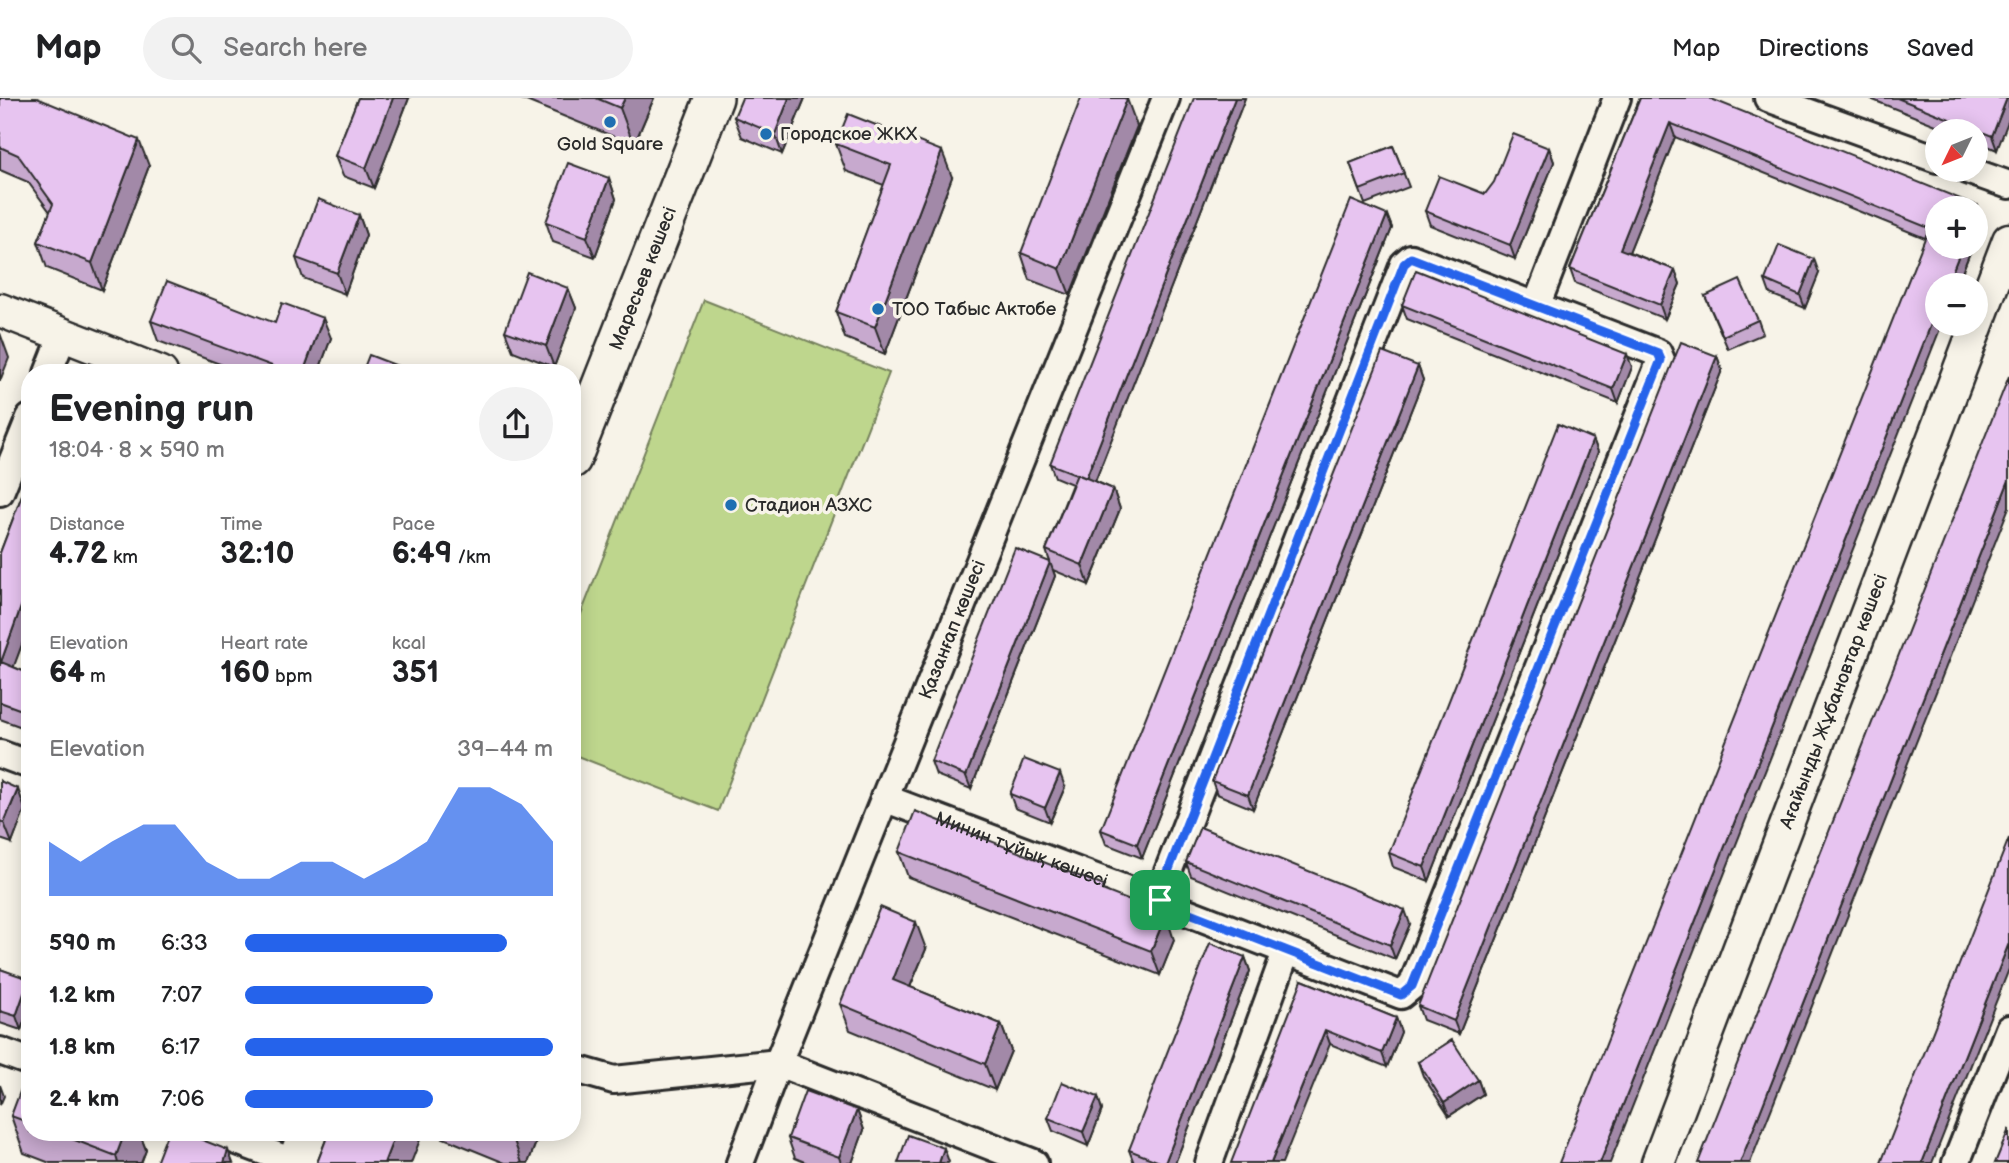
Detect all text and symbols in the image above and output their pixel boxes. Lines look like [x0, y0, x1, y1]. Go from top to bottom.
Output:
search box [143, 17, 633, 80]
text: Map [35, 28, 101, 68]
icon: search [167, 29, 205, 67]
text: Search here [223, 33, 367, 64]
text: Map [1672, 34, 1720, 63]
text: Directions [1758, 34, 1869, 63]
text: Saved [1907, 34, 1974, 63]
marker: Gold Square [602, 114, 618, 130]
north arrow [1925, 119, 1988, 182]
map controls [1925, 119, 1988, 336]
place label: Городское ЖКХ [780, 123, 918, 146]
marker: Городское ЖКХ [758, 126, 774, 142]
place label: Gold Square [557, 133, 663, 156]
button: + [1925, 196, 1988, 259]
street label: Маресьев көшесі [604, 203, 682, 354]
button: − [1925, 273, 1988, 336]
place label: ТОО Табыс Актобе [892, 298, 1057, 321]
marker: ТОО Табыс Актобе [870, 301, 886, 317]
text: Evening run [49, 387, 254, 432]
button: share [479, 387, 553, 461]
text: 18:04 · 8 × 590 m [49, 436, 225, 464]
place label: Стадион АЗХС [745, 494, 872, 517]
marker: Стадион АЗХС [723, 497, 739, 513]
text: Distance [49, 513, 125, 536]
text: Time [220, 513, 262, 536]
text: Pace [392, 513, 435, 536]
text: 4.72 [49, 536, 108, 572]
text: 32:10 [220, 536, 294, 572]
text: 6:49 [392, 536, 452, 572]
text: km [108, 546, 138, 569]
text: /km [452, 546, 491, 569]
street label: Қазанғап көшесі [914, 557, 991, 703]
street label: Ағайынды Жұбановтар көшесі [1774, 571, 1892, 833]
text: Elevation [49, 632, 128, 655]
text: Heart rate [220, 632, 308, 655]
text: kcal [392, 632, 426, 655]
text: 64 [49, 655, 85, 691]
text: 160 [220, 655, 270, 691]
text: 351 [392, 655, 439, 691]
text: m [85, 665, 106, 688]
text: bpm [270, 665, 312, 688]
text: Elevation [49, 735, 145, 763]
text: 39–44 m [457, 735, 553, 763]
street label: Минин тұйық көшесі [932, 807, 1111, 893]
pin [1130, 870, 1190, 930]
icon: arrive [1141, 881, 1179, 919]
text: 590 m [49, 929, 116, 957]
text: 6:33 [161, 929, 208, 957]
text: 1.2 km [49, 981, 115, 1009]
text: 7:07 [161, 981, 202, 1009]
text: 1.8 km [49, 1033, 115, 1061]
text: 6:17 [161, 1033, 200, 1061]
text: 2.4 km [49, 1085, 119, 1113]
text: 7:06 [161, 1085, 205, 1113]

